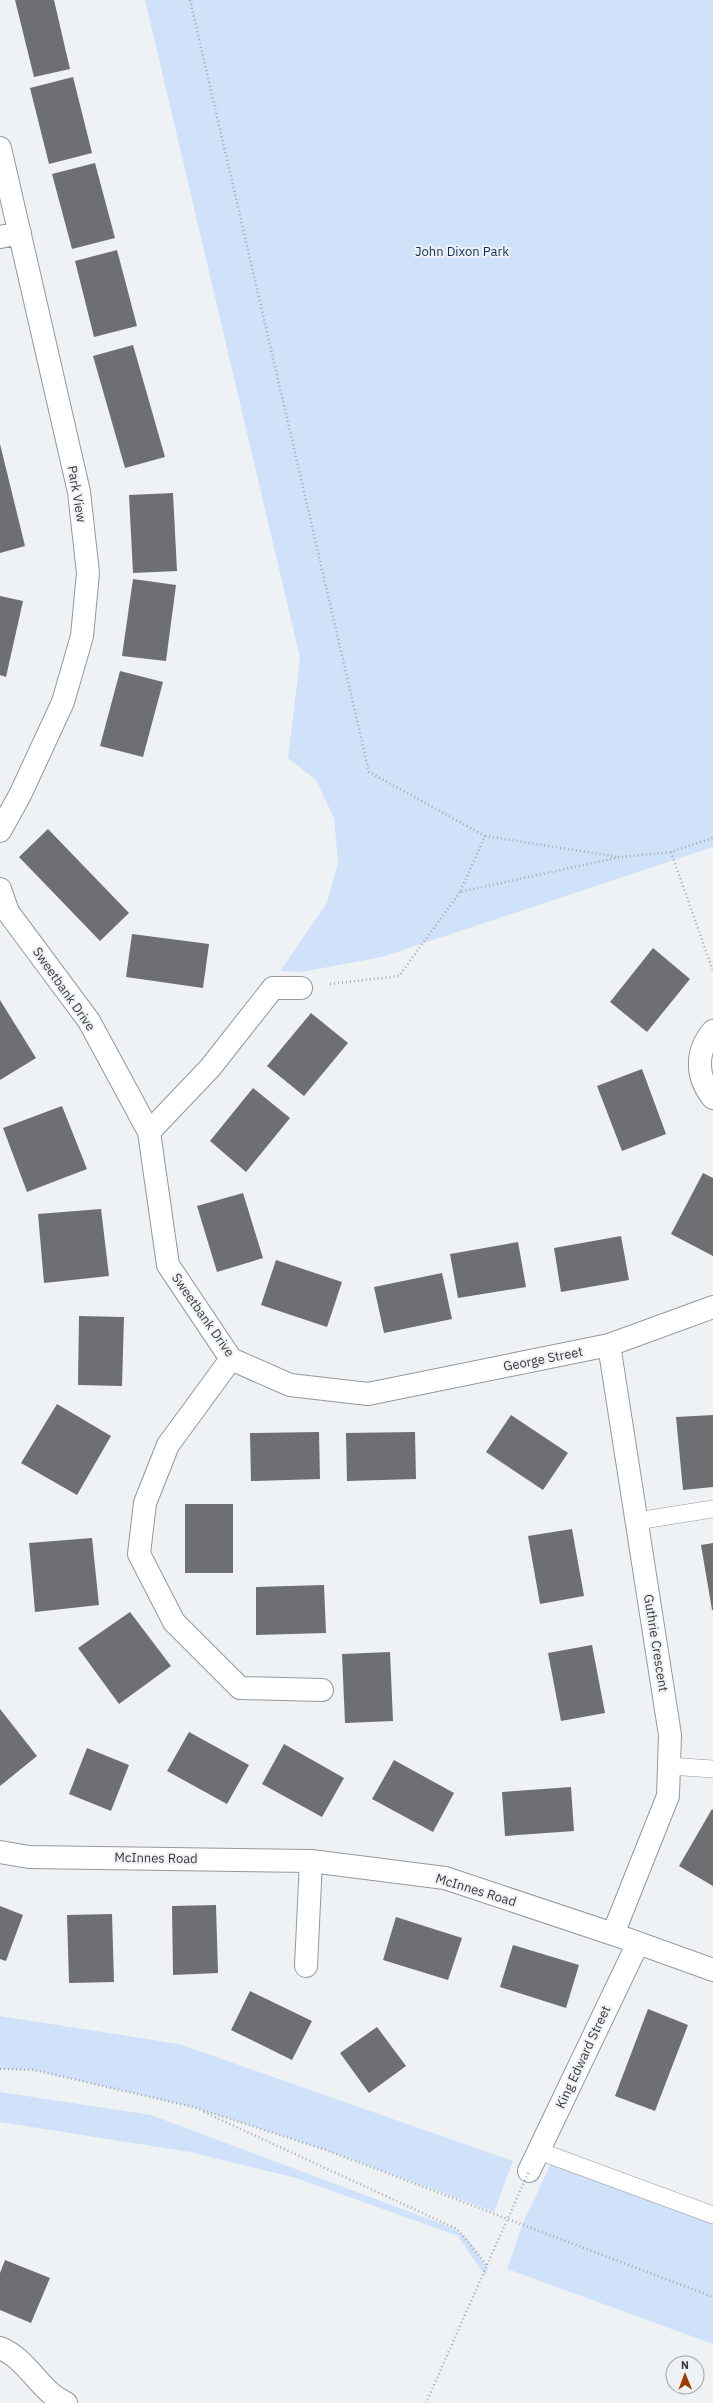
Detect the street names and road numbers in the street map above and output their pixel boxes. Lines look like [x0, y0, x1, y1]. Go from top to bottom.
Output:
street label: Park View [64, 464, 90, 524]
street label: Sweetbank Drive [29, 944, 99, 1034]
street label: Sweetbank Drive [168, 1270, 238, 1360]
street label: George Street [502, 1343, 584, 1375]
street label: Guthrie Crescent [640, 1593, 672, 1693]
street label: McInnes Road [114, 1849, 198, 1867]
street label: McInnes Road [434, 1870, 518, 1910]
street label: King Edward Street [552, 2003, 614, 2111]

